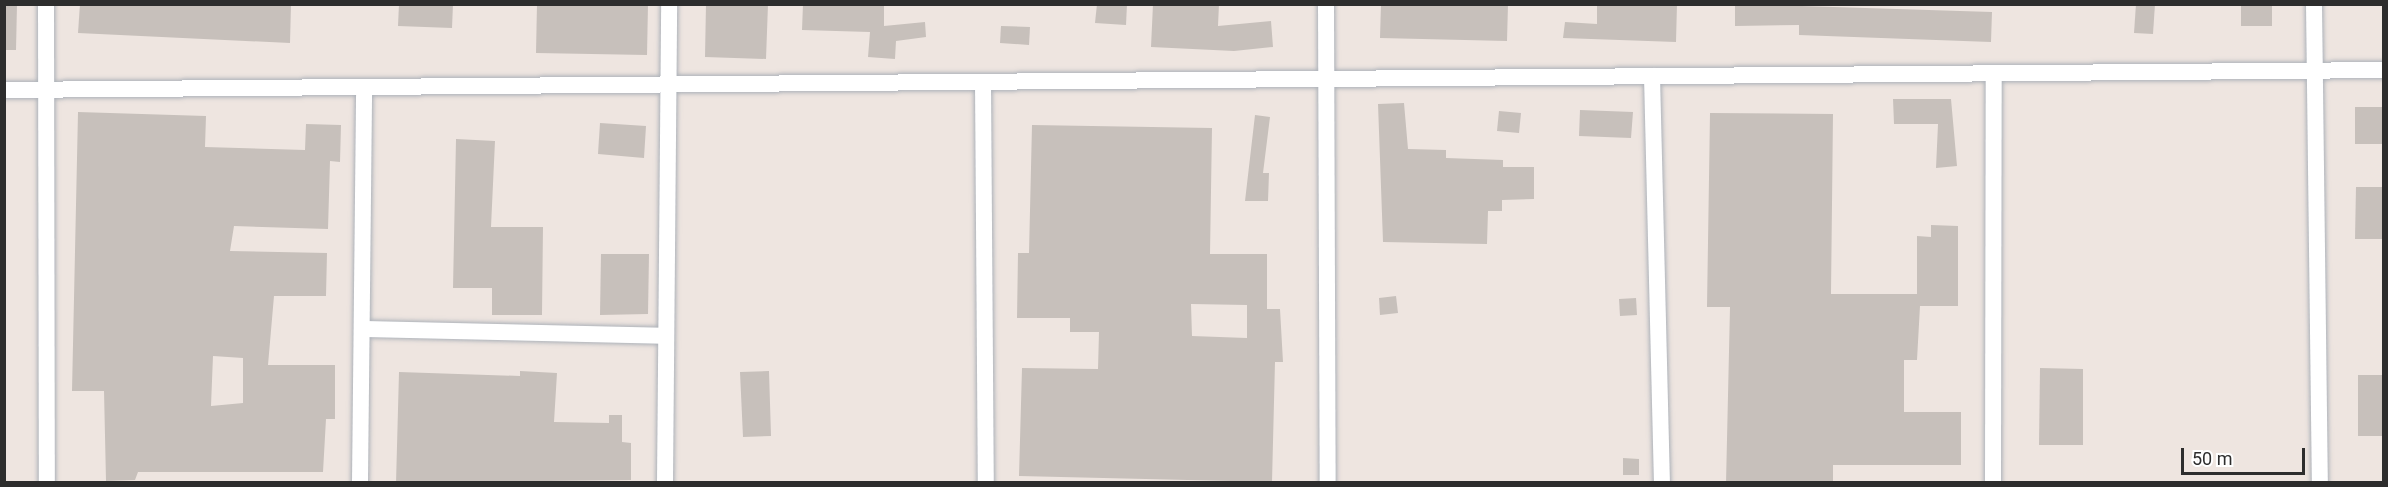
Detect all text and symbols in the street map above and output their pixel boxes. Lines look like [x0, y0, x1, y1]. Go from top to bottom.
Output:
scale bar [2184, 436, 2308, 474]
text: 50 m [2192, 448, 2232, 469]

